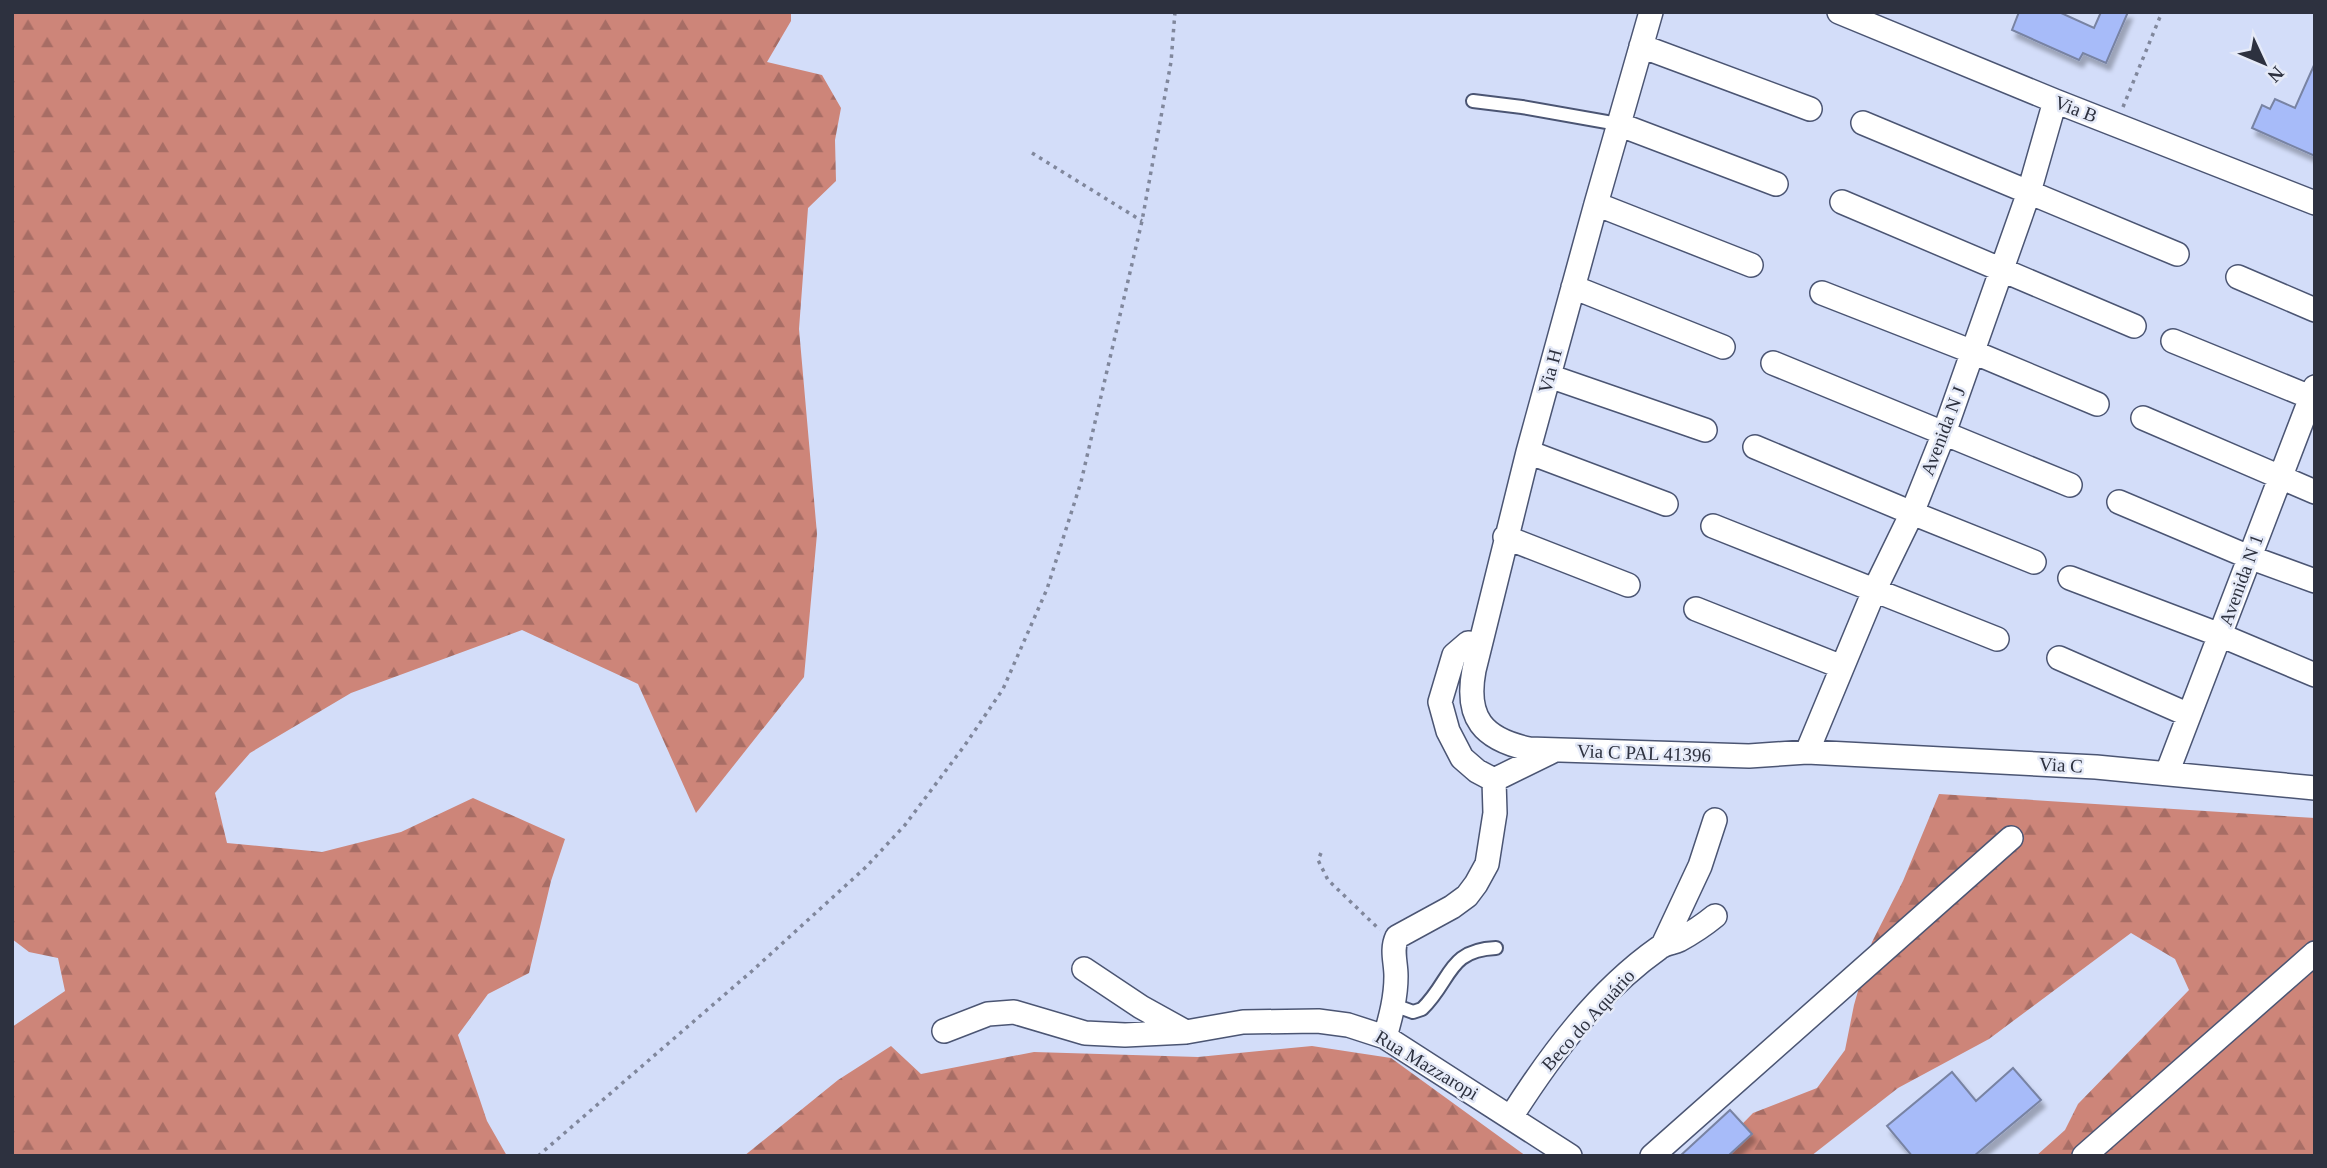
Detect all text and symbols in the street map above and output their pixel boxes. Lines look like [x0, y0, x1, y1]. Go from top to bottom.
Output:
north arrow [2229, 28, 2299, 98]
text: N [2263, 62, 2288, 87]
street label: Via B [2052, 91, 2100, 127]
street label: Via H [1534, 346, 1566, 395]
street label: Avenida N J [1916, 384, 1970, 478]
street label: Avenida N 1 [2215, 531, 2267, 629]
street label: Via C PAL 41396 [1577, 740, 1711, 766]
street label: Via C [2039, 753, 2083, 777]
street label: Beco do Aquário [1537, 965, 1639, 1075]
street label: Rua Mazzaropi [1372, 1026, 1482, 1104]

